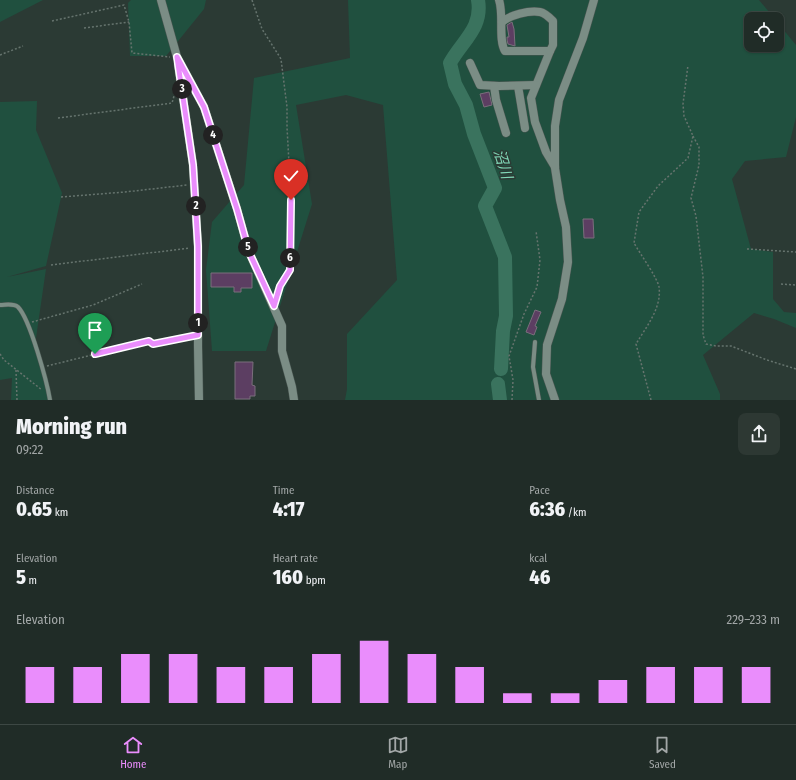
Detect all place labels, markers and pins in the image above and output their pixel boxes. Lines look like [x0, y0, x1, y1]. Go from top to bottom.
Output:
pin: 3 [172, 79, 192, 99]
pin: 4 [203, 125, 223, 145]
pin [274, 159, 308, 200]
pin: 2 [186, 196, 206, 216]
pin: 5 [238, 237, 258, 257]
pin: 6 [280, 248, 300, 268]
pin [78, 313, 112, 354]
pin: 1 [188, 313, 208, 333]

